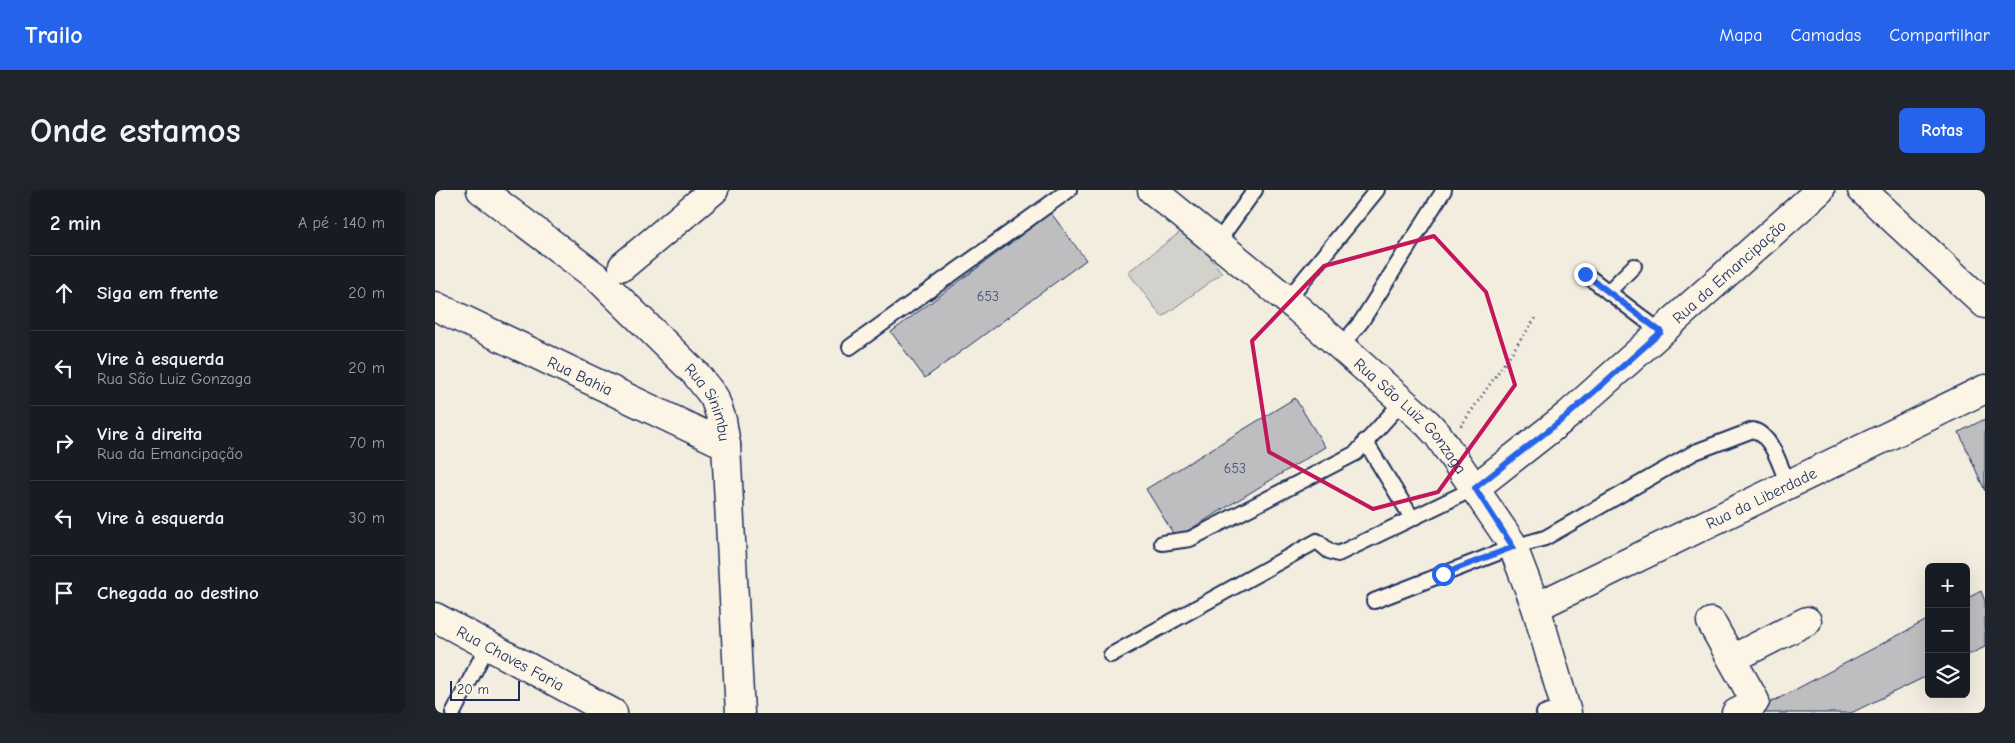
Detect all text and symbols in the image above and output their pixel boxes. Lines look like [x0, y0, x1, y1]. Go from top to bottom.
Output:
text: Trailo [25, 21, 83, 49]
text: Mapa [1719, 25, 1762, 46]
text: Camadas [1790, 25, 1861, 46]
text: Compartilhar [1889, 25, 1990, 46]
button: Rotas [1899, 108, 1985, 153]
text: Onde estamos [30, 110, 241, 151]
text: 2 min [50, 211, 101, 235]
text: A pé · 140 m [298, 214, 385, 232]
street label: Rua da Emancipação [1669, 217, 1790, 327]
route end [1574, 263, 1597, 286]
icon: ahead [50, 279, 78, 307]
text: Siga em frente [97, 282, 218, 304]
text: 20 m [348, 284, 385, 302]
house number: 653 [977, 288, 999, 305]
text: Vire à esquerda [97, 348, 224, 370]
street label: Rua Bahia [544, 353, 615, 400]
icon: left [50, 354, 78, 382]
street label: Rua São Luiz Gonzaga [1350, 355, 1470, 477]
text: 20 m [348, 359, 385, 377]
street label: Rua Sinimbu [681, 360, 733, 442]
text: Rua São Luiz Gonzaga [97, 370, 251, 388]
text: Vire à direita [97, 423, 202, 445]
icon: right [50, 429, 78, 457]
text: 70 m [349, 434, 385, 452]
text: Rua da Emancipação [97, 445, 243, 463]
house number: 653 [1224, 460, 1246, 477]
street label: Rua da Liberdade [1703, 464, 1820, 533]
icon: left [50, 504, 78, 532]
text: Vire à esquerda [97, 507, 224, 529]
text: 30 m [349, 509, 385, 527]
route start [1432, 563, 1455, 586]
map controls [1925, 563, 1970, 698]
button: + [1925, 563, 1970, 608]
icon: arrive [50, 579, 78, 607]
text: Chegada ao destino [97, 582, 259, 604]
button: − [1925, 608, 1970, 653]
street label: Rua Chaves Faria [453, 622, 567, 695]
button: layers [1925, 653, 1970, 698]
scale bar [450, 678, 520, 701]
text: 20 m [457, 681, 489, 698]

